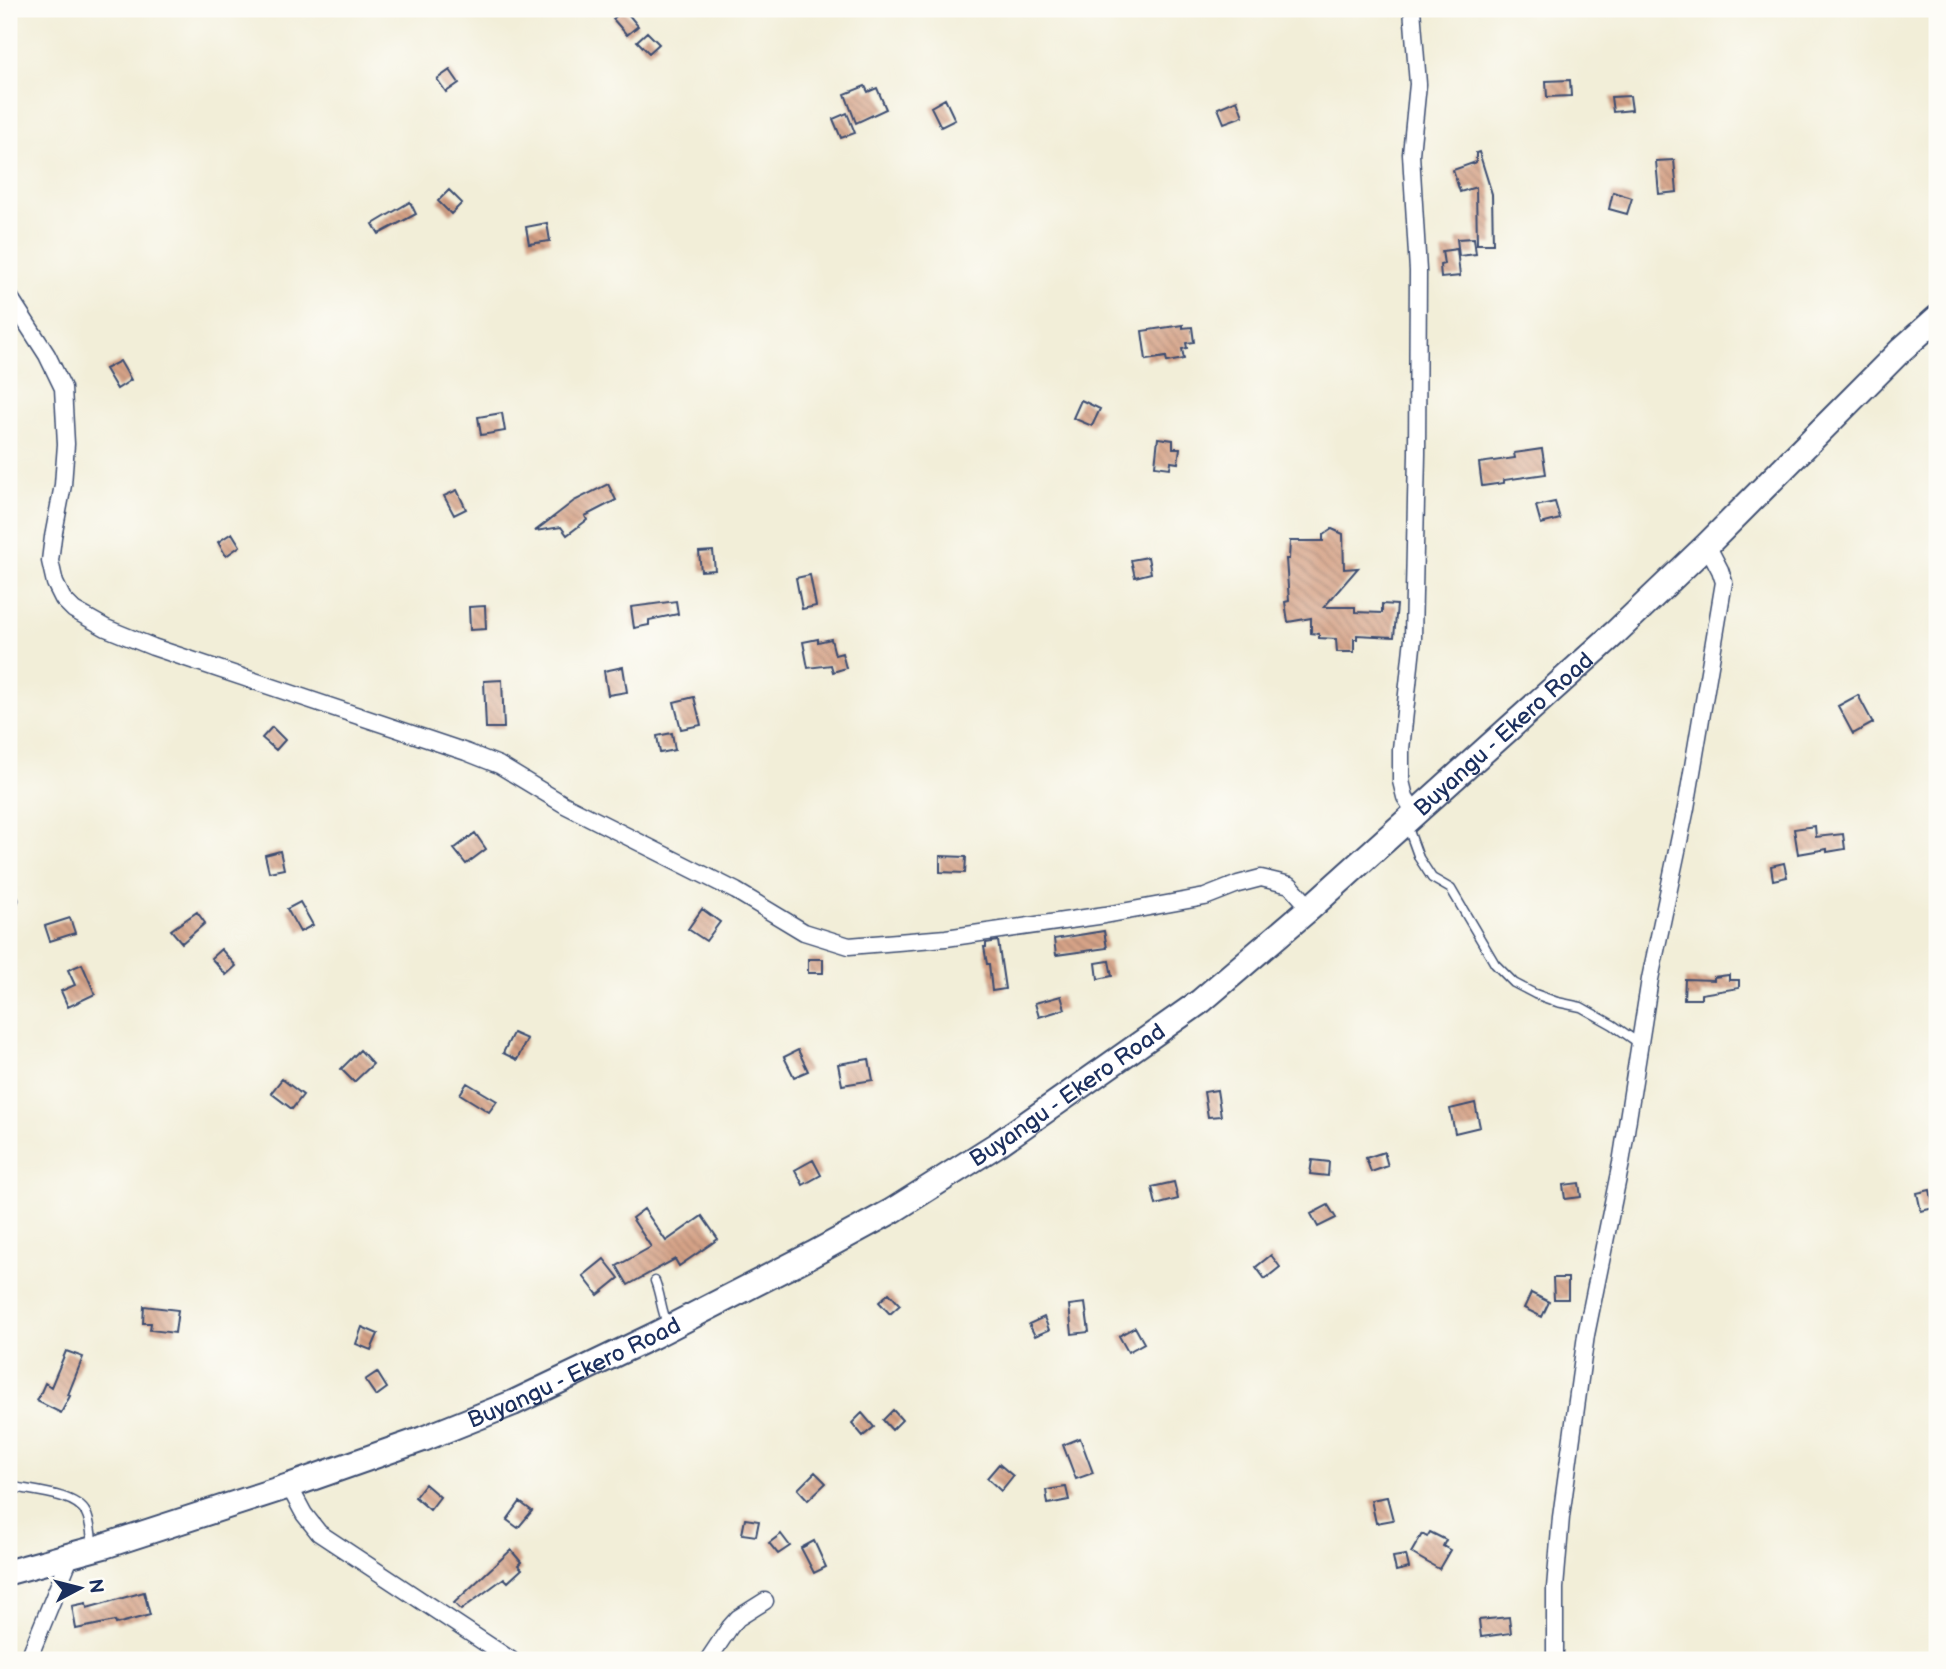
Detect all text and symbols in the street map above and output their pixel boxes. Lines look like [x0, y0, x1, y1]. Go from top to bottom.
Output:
street label: Buyangu - Ekero Road [1408, 646, 1599, 823]
street label: Buyangu - Ekero Road [965, 1018, 1171, 1173]
street label: Buyangu - Ekero Road [464, 1311, 686, 1435]
north arrow [46, 1554, 116, 1624]
text: N [83, 1578, 108, 1595]

